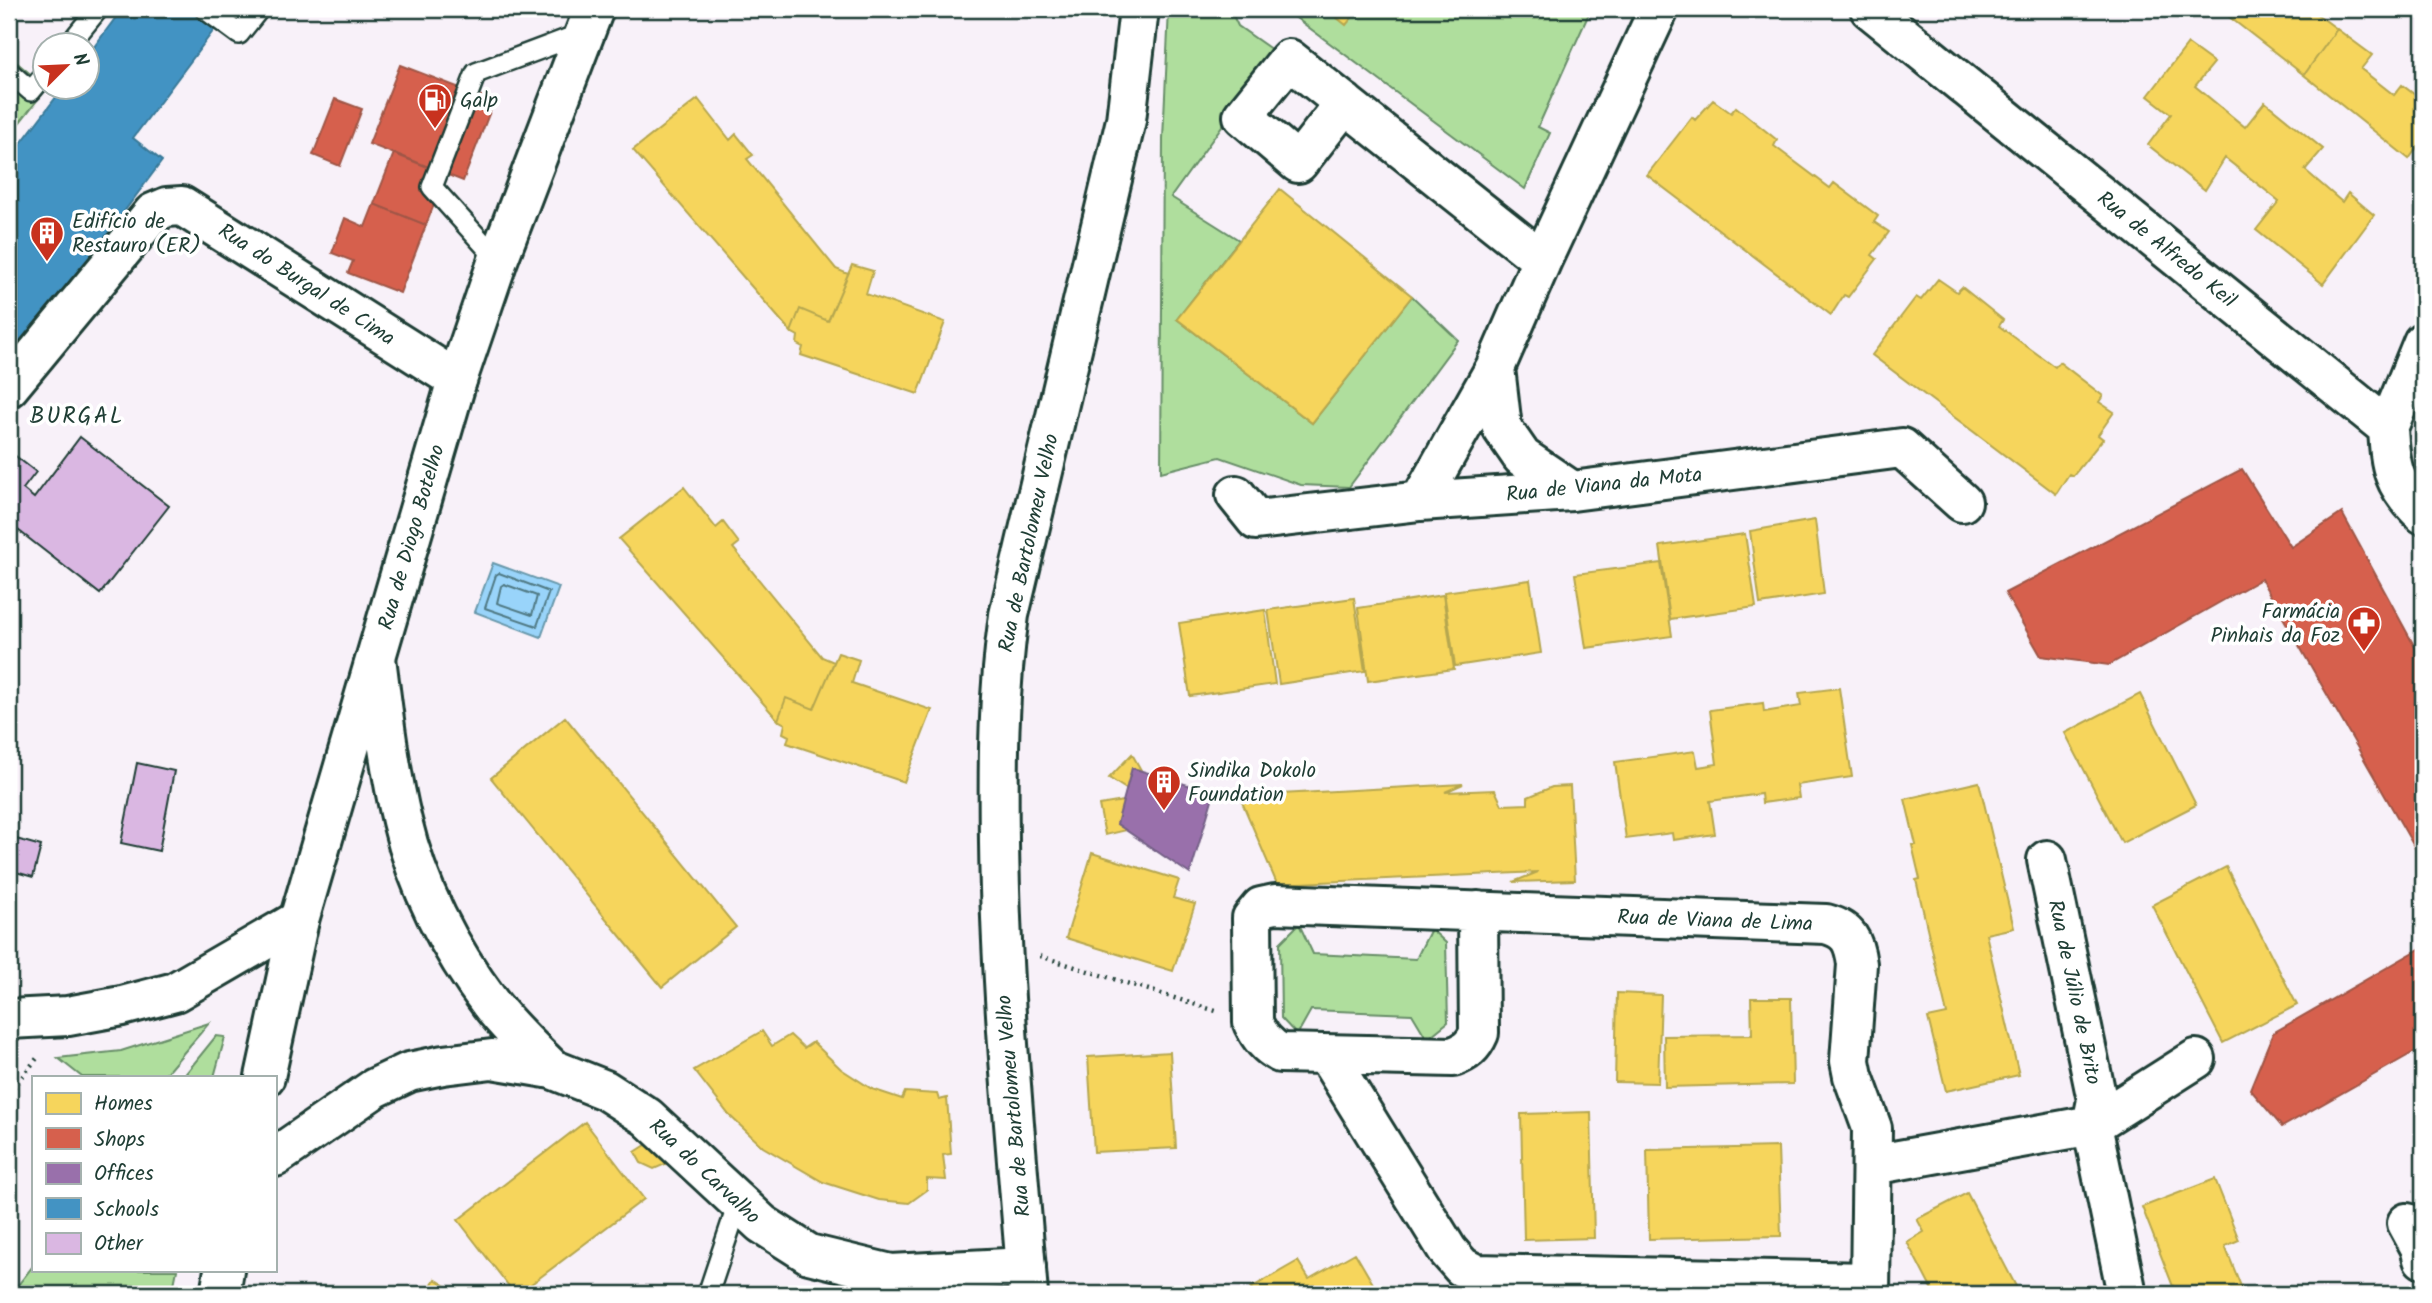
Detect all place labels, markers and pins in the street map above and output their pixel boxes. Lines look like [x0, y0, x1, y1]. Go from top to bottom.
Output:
fuel station icon: Galp [416, 81, 454, 130]
place label: Galp [460, 85, 498, 118]
place label: Edifício de Restauro (ER) [72, 206, 201, 263]
building icon: Edifício de Restauro (ER) [28, 214, 66, 263]
place label: Farmácia Pinhais da Foz [2210, 596, 2340, 653]
pharmacy icon: Farmácia Pinhais da Foz [2345, 604, 2383, 653]
place label: Sindika Dokolo Foundation [1188, 755, 1316, 812]
building icon: Sindika Dokolo Foundation [1145, 763, 1183, 812]

